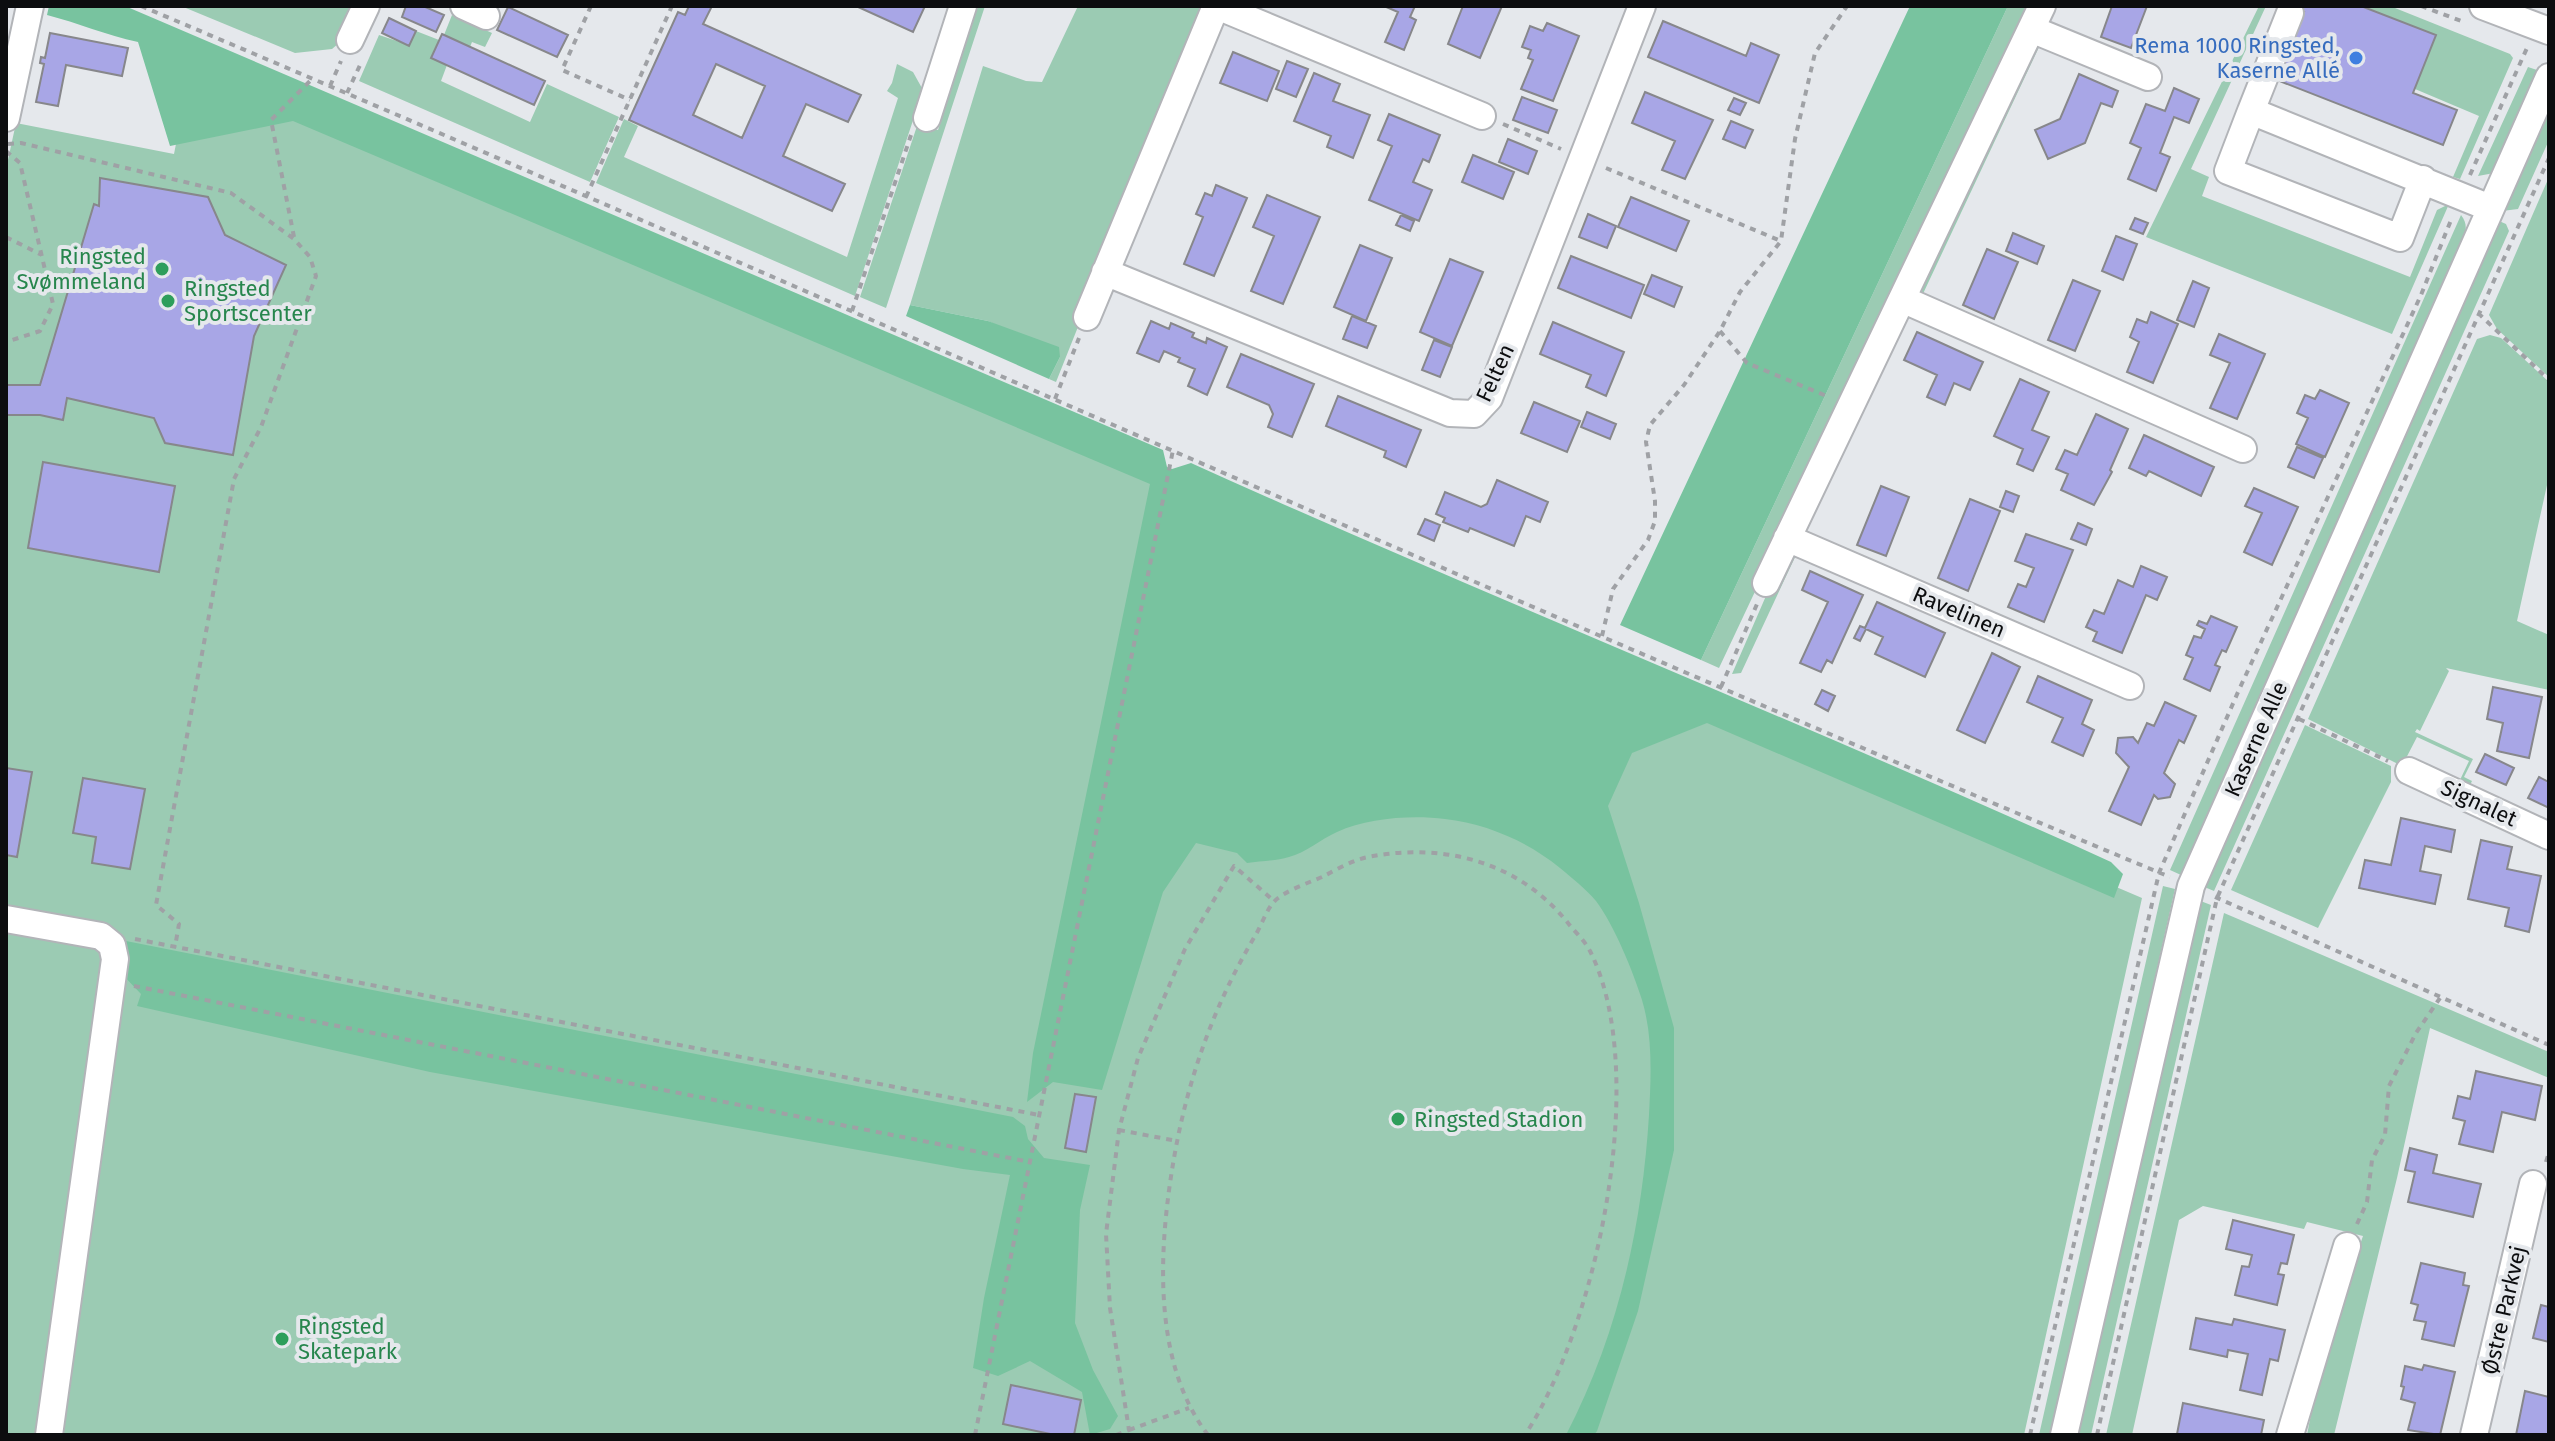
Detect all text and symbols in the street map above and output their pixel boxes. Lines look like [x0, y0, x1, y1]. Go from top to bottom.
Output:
place label: Rema 1000 Ringsted, Kaserne Allé [2134, 32, 2340, 84]
marker: Rema 1000 Ringsted, Kaserne Allé [2347, 49, 2365, 67]
place label: Ringsted Svømmeland [17, 243, 146, 295]
marker: Ringsted Svømmeland [153, 260, 171, 278]
place label: Ringsted Sportscenter [184, 275, 312, 327]
marker: Ringsted Sportscenter [159, 292, 177, 310]
street label: Felten [1470, 340, 1520, 406]
street label: Ravelinen [1909, 580, 2009, 644]
street label: Kaserne Alle [2219, 677, 2293, 801]
street label: Signalet [2437, 774, 2521, 832]
place label: Ringsted Stadion [1414, 1106, 1583, 1133]
marker: Ringsted Stadion [1389, 1110, 1407, 1128]
street label: Østre Parkvej [2476, 1243, 2532, 1377]
place label: Ringsted Skatepark [298, 1313, 398, 1365]
marker: Ringsted Skatepark [273, 1330, 291, 1348]

